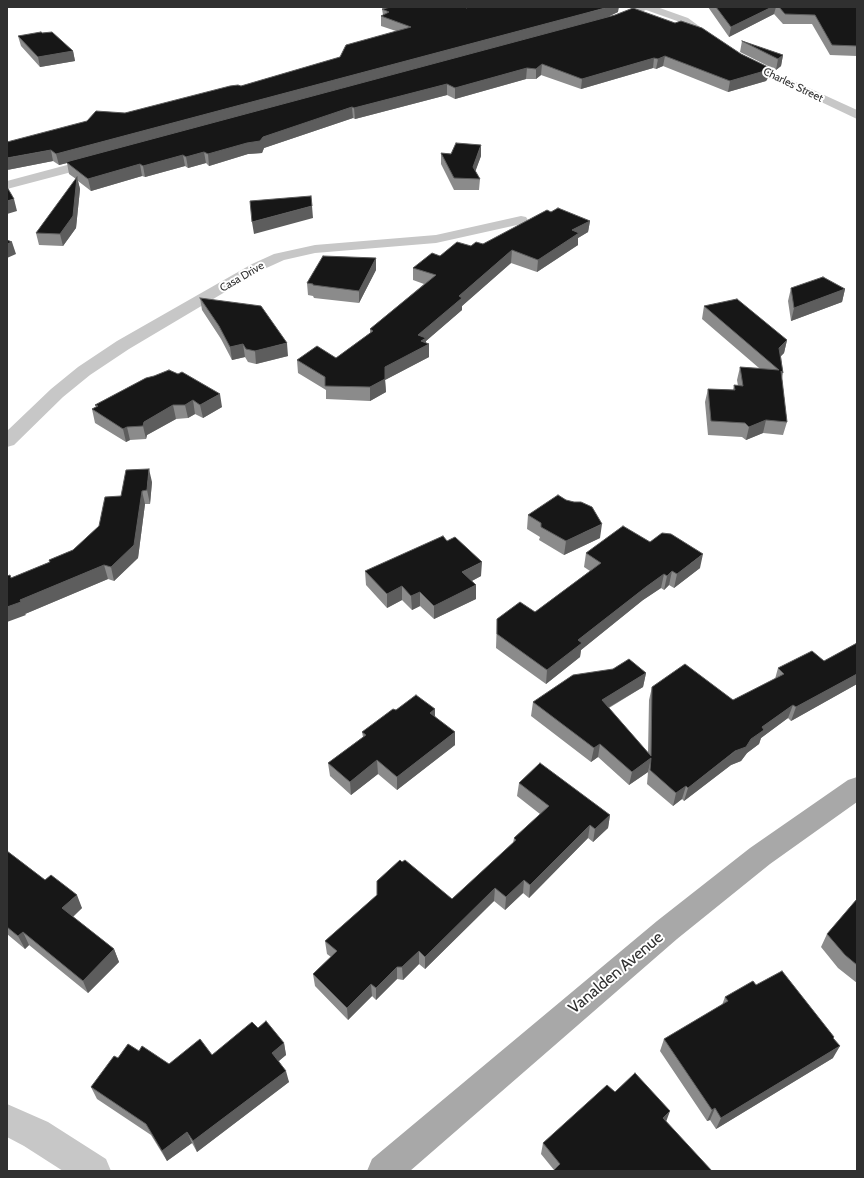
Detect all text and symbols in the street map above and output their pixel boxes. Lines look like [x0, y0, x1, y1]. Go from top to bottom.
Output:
street label: Charles Street [761, 65, 825, 105]
street label: Casa Drive [217, 259, 267, 295]
street label: Vanalden Avenue [565, 928, 667, 1018]

